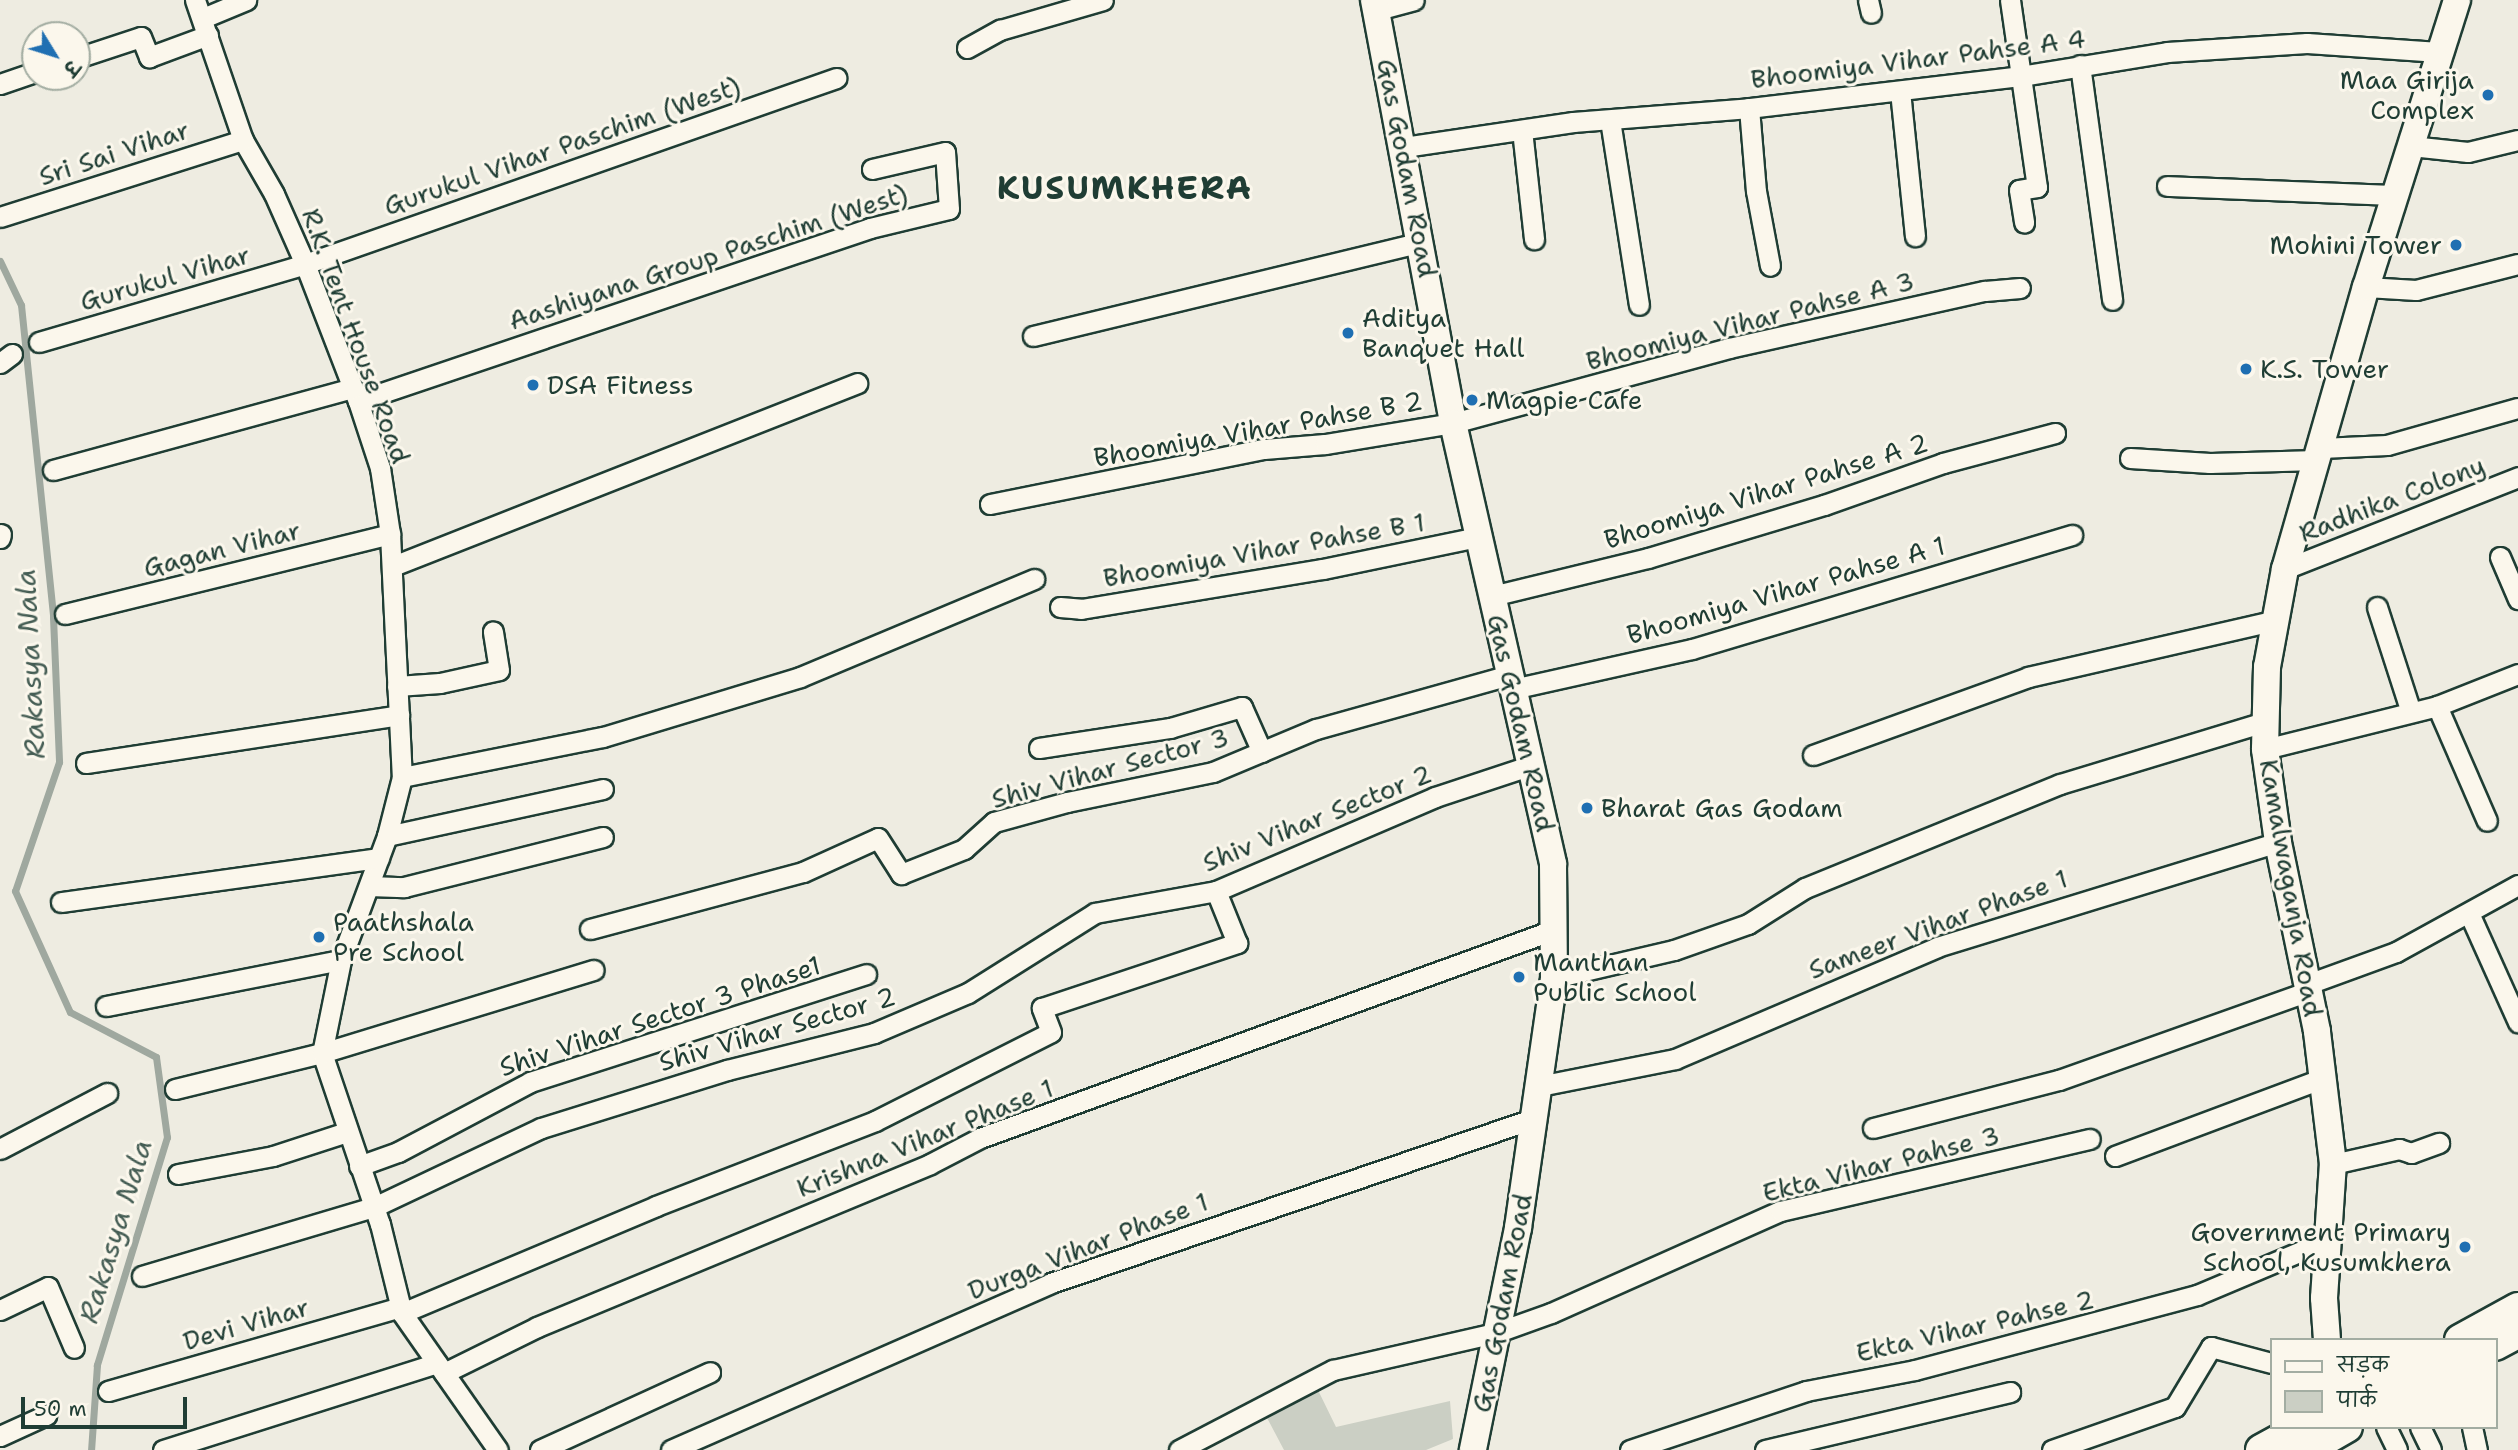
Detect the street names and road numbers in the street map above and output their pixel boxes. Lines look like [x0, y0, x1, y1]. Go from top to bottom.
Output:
street label: Bhoomiya Vihar Pahse A 4 [1749, 23, 2087, 95]
street label: Gas Godam Road [1370, 56, 1444, 280]
street label: Gurukul Vihar Paschim (West) [380, 70, 744, 222]
street label: Sri Sai Vihar [35, 114, 193, 192]
street label: Aashiyana Group Paschim (West) [505, 178, 911, 336]
street label: R.K. Tent House Road [295, 204, 417, 468]
street label: Gurukul Vihar [76, 239, 254, 317]
street label: Bhoomiya Vihar Pahse A 3 [1583, 265, 1917, 377]
street label: Bhoomiya Vihar Pahse B 2 [1091, 385, 1425, 473]
street label: Bhoomiya Vihar Pahse A 2 [1600, 427, 1932, 555]
street label: Radhika Colony [2295, 449, 2489, 549]
street label: Bhoomiya Vihar Pahse B 1 [1101, 506, 1427, 594]
street label: Gagan Vihar [140, 514, 304, 584]
street label: Bhoomiya Vihar Pahse A 1 [1623, 530, 1949, 650]
street label: Gas Godam Road [1481, 611, 1561, 835]
street label: Shiv Vihar Sector 3 [988, 721, 1232, 815]
street label: Kamalwaganja Road [2253, 757, 2329, 1019]
street label: Shiv Vihar Sector 2 [1198, 758, 1436, 878]
street label: Sameer Vihar Phase 1 [1804, 863, 2072, 985]
street label: Shiv Vihar Sector 3 Phase1 [495, 949, 825, 1083]
street label: Shiv Vihar Sector 2 [655, 980, 899, 1078]
street label: Krishna Vihar Phase 1 [792, 1072, 1058, 1204]
street label: Ekta Vihar Pahse 3 [1759, 1119, 2003, 1209]
street label: Durga Vihar Phase 1 [963, 1186, 1213, 1306]
street label: Gas Godam Road [1465, 1191, 1539, 1415]
street label: Ekta Vihar Pahse 2 [1853, 1283, 2097, 1369]
street label: Devi Vihar [179, 1291, 313, 1357]

